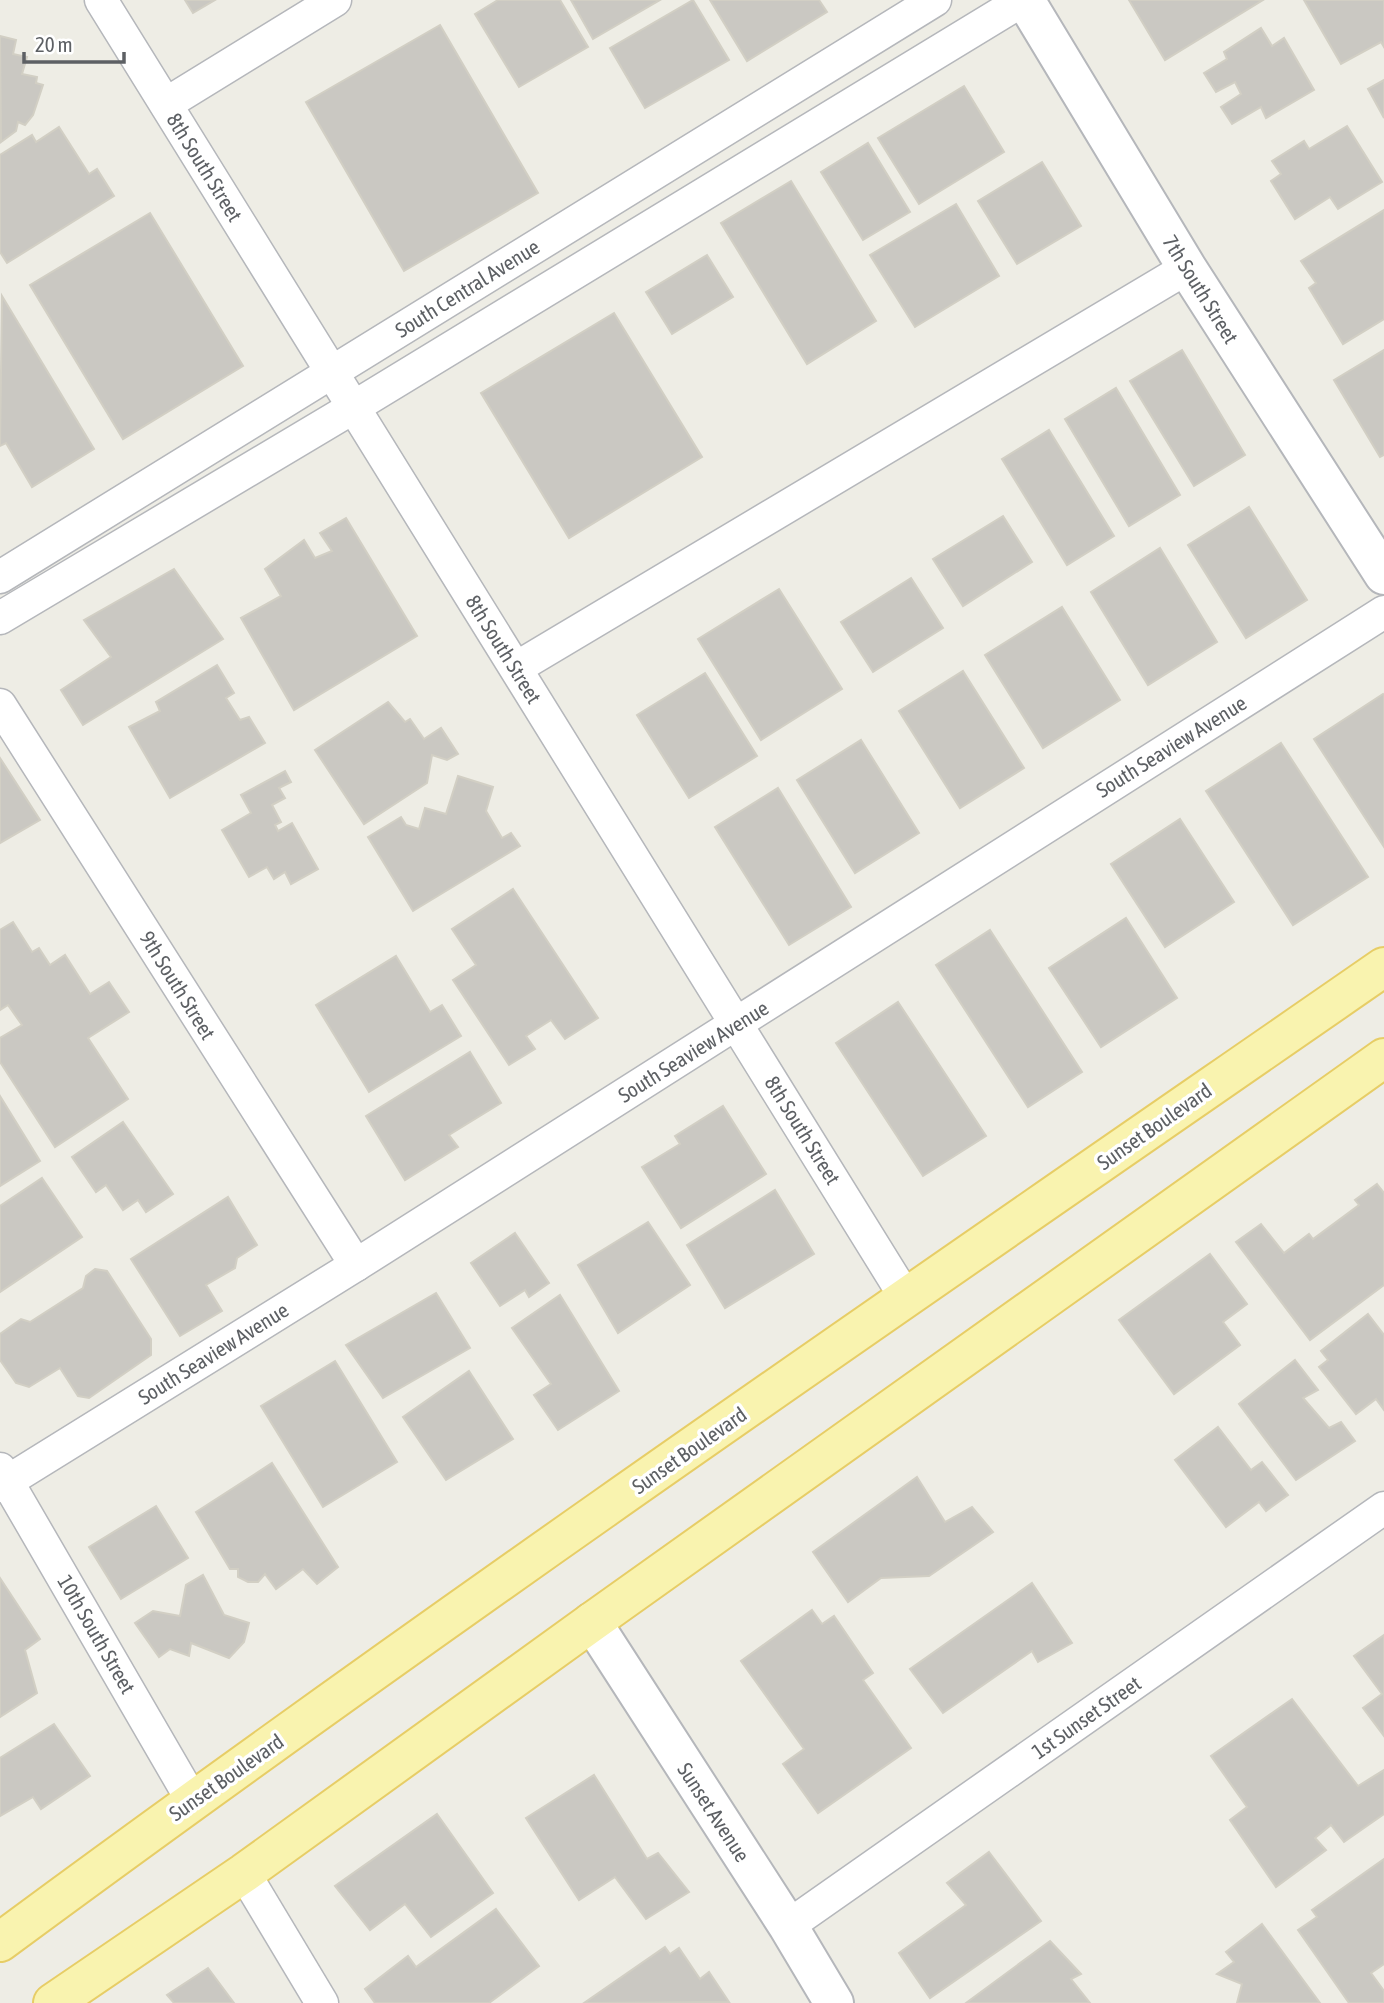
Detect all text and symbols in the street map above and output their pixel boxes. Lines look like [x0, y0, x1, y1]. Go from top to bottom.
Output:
scale bar [24, 21, 124, 65]
text: 20 m [35, 32, 73, 56]
street label: 8th South Street [162, 108, 248, 226]
street label: 7th South Street [1158, 230, 1244, 348]
street label: South Central Avenue [391, 234, 543, 342]
street label: 8th South Street [461, 590, 547, 708]
street label: South Seaview Avenue [1092, 690, 1250, 802]
street label: 9th South Street [135, 926, 221, 1044]
street label: South Seaview Avenue [614, 995, 772, 1107]
street label: 8th South Street [760, 1071, 846, 1189]
street label: Sunset Boulevard [1092, 1078, 1216, 1174]
street label: South Seaview Avenue [134, 1297, 292, 1409]
street label: Sunset Boulevard [627, 1402, 751, 1498]
street label: 10th South Street [53, 1570, 141, 1698]
street label: 1st Sunset Street [1027, 1671, 1145, 1763]
street label: Sunset Boulevard [164, 1729, 288, 1825]
street label: Sunset Avenue [673, 1758, 755, 1866]

